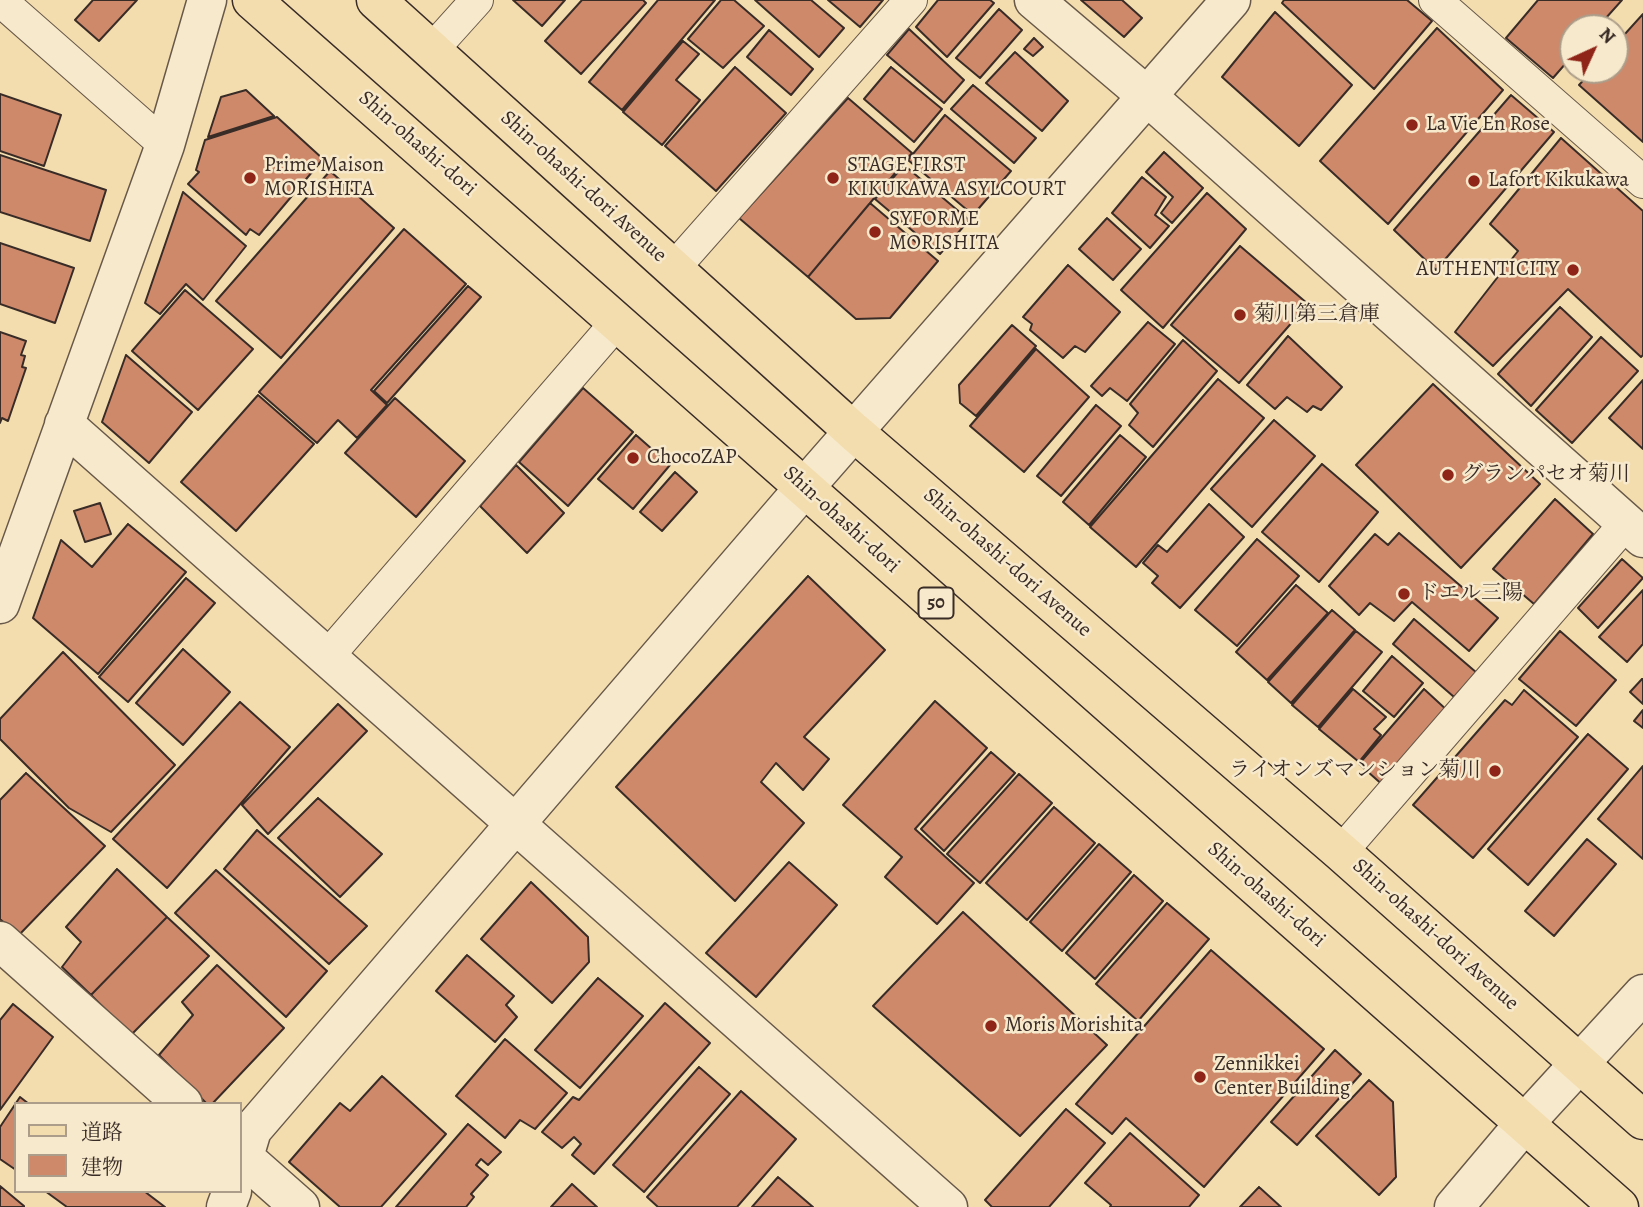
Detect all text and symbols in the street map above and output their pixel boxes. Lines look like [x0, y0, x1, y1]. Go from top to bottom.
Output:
north arrow [1559, 14, 1629, 84]
text: N [1593, 21, 1622, 50]
street label: Shin-ohashi-dori [353, 86, 481, 202]
street label: Shin-ohashi-dori Avenue [495, 106, 671, 268]
place label: La Vie En Rose [1426, 112, 1550, 138]
marker: La Vie En Rose [1404, 117, 1420, 133]
place label: Prime Maison MORISHITA [264, 153, 384, 203]
place label: STAGE FIRST KIKUKAWA ASYLCOURT [847, 153, 1066, 203]
place label: Lafort Kikukawa [1488, 168, 1629, 194]
marker: Prime Maison MORISHITA [242, 170, 258, 186]
marker: STAGE FIRST KIKUKAWA ASYLCOURT [825, 170, 841, 186]
marker: Lafort Kikukawa [1466, 173, 1482, 189]
place label: SYFORME MORISHITA [889, 207, 999, 257]
marker: SYFORME MORISHITA [867, 224, 883, 240]
place label: AUTHENTICITY [1416, 257, 1559, 283]
marker: AUTHENTICITY [1565, 262, 1581, 278]
place label: 菊川第三倉庫 [1254, 302, 1380, 328]
marker: 菊川第三倉庫 [1232, 307, 1248, 323]
place label: ChocoZAP [647, 445, 737, 471]
marker: ChocoZAP [625, 450, 641, 466]
street label: Shin-ohashi-dori [777, 461, 905, 579]
place label: グランパセオ菊川 [1462, 462, 1630, 488]
marker: グランパセオ菊川 [1440, 467, 1456, 483]
street label: Shin-ohashi-dori Avenue [918, 483, 1096, 643]
place label: ドエル三陽 [1418, 581, 1523, 607]
marker: ドエル三陽 [1396, 586, 1412, 602]
road number: 50 [918, 588, 954, 618]
place label: ライオンズマンション菊川 [1229, 758, 1481, 784]
marker: ライオンズマンション菊川 [1487, 763, 1503, 779]
street label: Shin-ohashi-dori [1202, 837, 1330, 953]
street label: Shin-ohashi-dori Avenue [1347, 854, 1523, 1016]
place label: Moris Morishita [1005, 1013, 1143, 1039]
marker: Moris Morishita [983, 1018, 999, 1034]
place label: Zennikkei Center Building [1214, 1052, 1350, 1102]
marker: Zennikkei Center Building [1192, 1069, 1208, 1085]
legend [14, 1102, 242, 1193]
text: 道路 [81, 1118, 123, 1146]
text: 建物 [81, 1153, 123, 1181]

